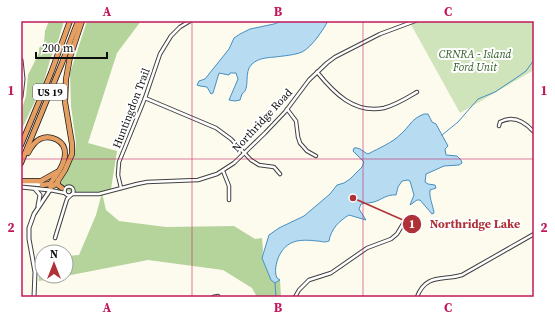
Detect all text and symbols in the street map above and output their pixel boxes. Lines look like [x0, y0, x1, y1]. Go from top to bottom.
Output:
text: A [103, 3, 112, 20]
text: B [274, 3, 283, 20]
text: C [444, 3, 452, 20]
scale bar [36, 34, 107, 60]
text: 200 m [42, 40, 74, 56]
park label: CRNRA - Island Ford Unit [439, 47, 512, 75]
street label: Huntingdon Trail [109, 66, 154, 150]
text: 1 [7, 82, 15, 99]
text: 1 [540, 82, 548, 99]
road number: US 19 [33, 84, 67, 100]
street label: Northridge Road [229, 85, 296, 155]
callout: Northridge Lake [402, 212, 528, 236]
text: 1 [409, 216, 415, 232]
text: Northridge Lake [430, 216, 520, 232]
text: 2 [7, 219, 15, 236]
text: 2 [540, 219, 548, 236]
north arrow [34, 244, 74, 284]
text: N [50, 247, 58, 262]
text: A [103, 299, 112, 316]
text: B [274, 299, 283, 316]
text: C [444, 299, 452, 316]

